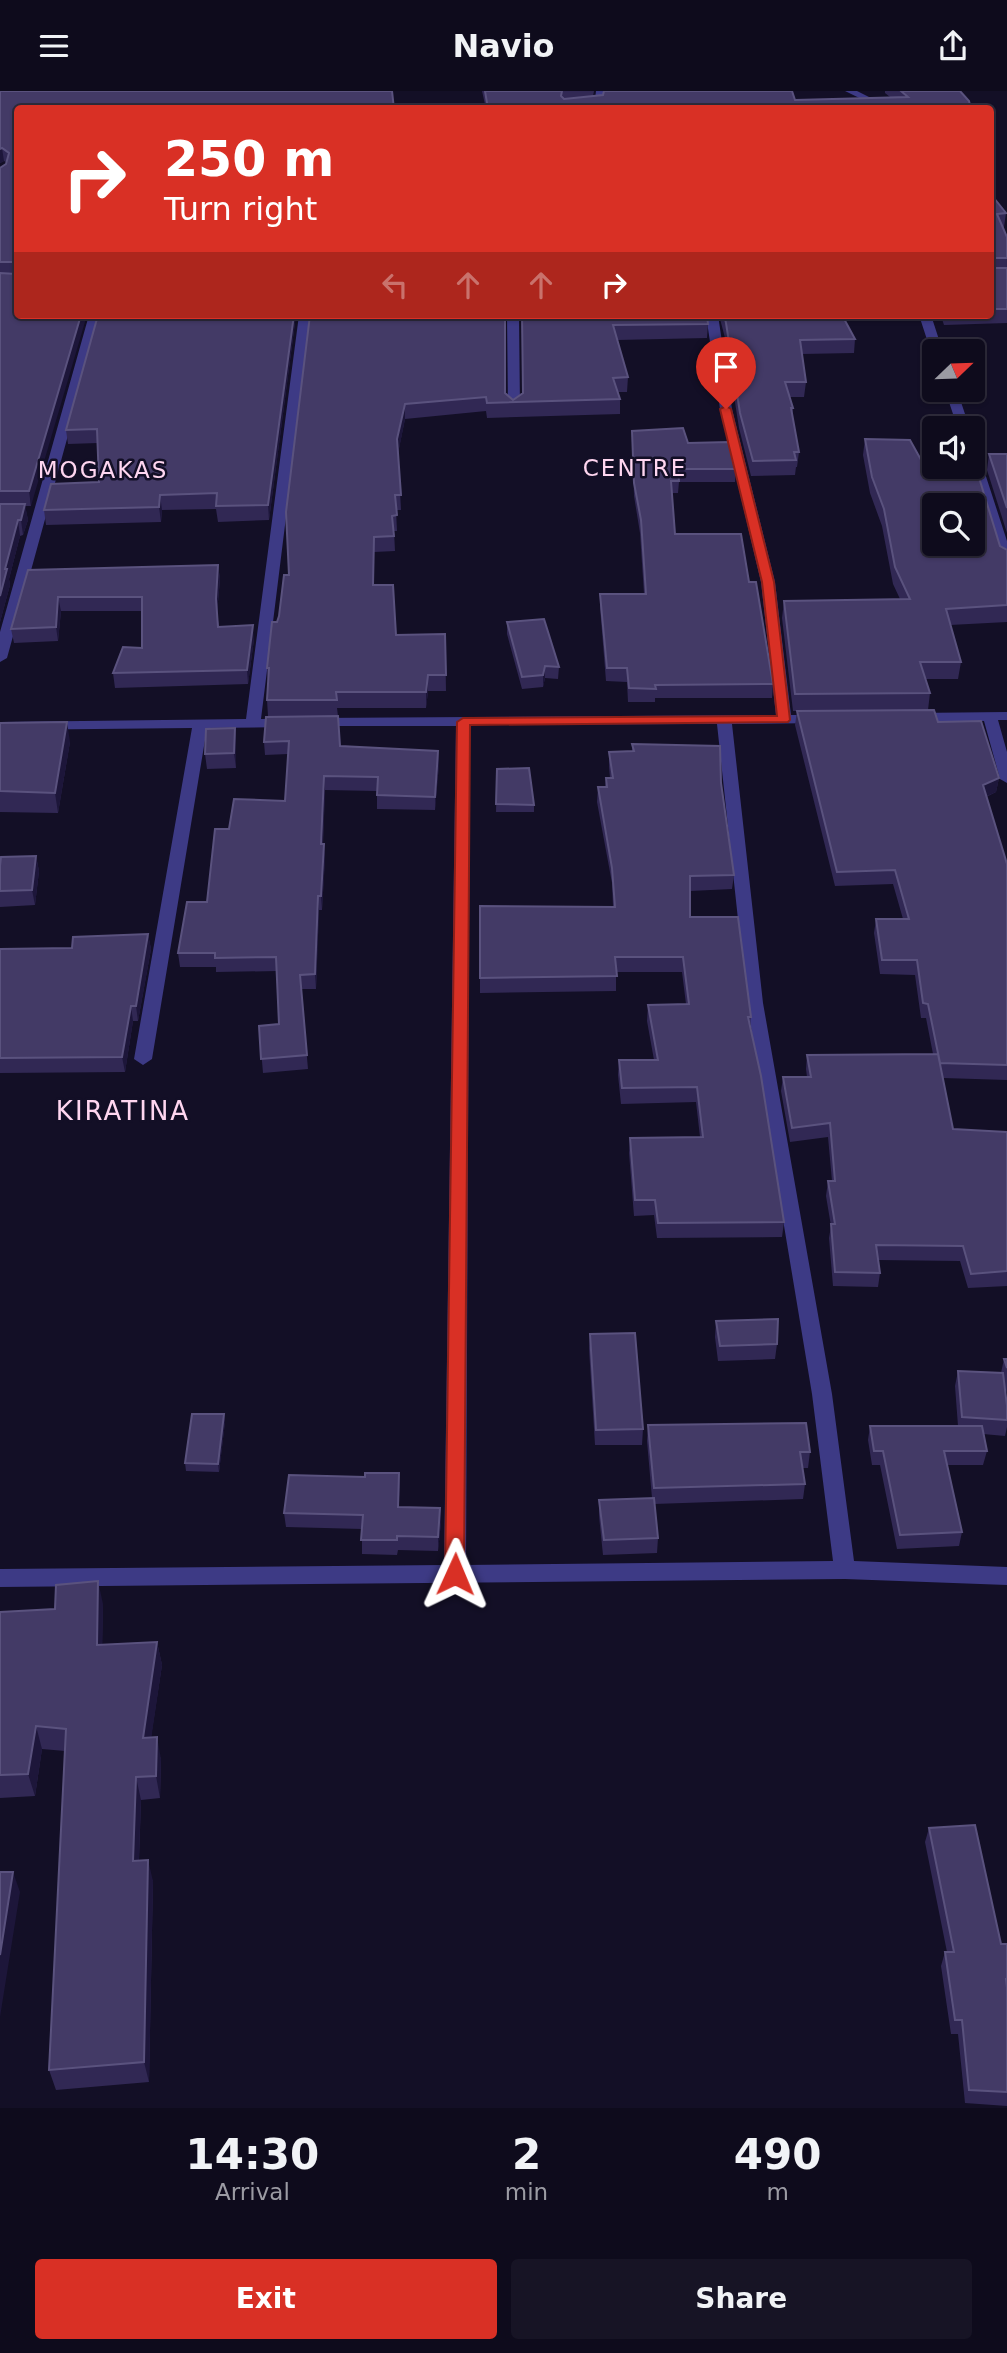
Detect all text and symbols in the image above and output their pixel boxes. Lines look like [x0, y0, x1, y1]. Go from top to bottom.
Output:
icon: menu [35, 27, 73, 65]
text: Navio [452, 27, 555, 65]
icon: share [934, 27, 972, 65]
text: 250 m [164, 131, 334, 188]
icon: right [49, 133, 140, 224]
text: Turn right [164, 190, 317, 228]
icon: left [376, 266, 414, 304]
icon: ahead [449, 266, 487, 304]
icon: ahead [522, 266, 560, 304]
icon: right [595, 266, 633, 304]
pin [696, 337, 756, 409]
north arrow [922, 339, 985, 403]
map controls [922, 339, 985, 556]
icon: arrive [707, 348, 745, 386]
button: sound [922, 416, 985, 479]
district label: CENTRE [583, 455, 687, 481]
district label: MOGAKAS [38, 457, 168, 483]
button: search [922, 493, 985, 556]
district label: KIRATINA [56, 1096, 190, 1126]
position arrow [418, 1537, 492, 1611]
text: 14:30 [186, 2130, 319, 2179]
text: 2 [512, 2130, 541, 2179]
text: 490 [734, 2130, 821, 2179]
text: Arrival [215, 2179, 290, 2205]
text: min [505, 2179, 548, 2205]
text: m [766, 2179, 789, 2205]
button: Exit [35, 2259, 497, 2339]
button: Share [511, 2259, 972, 2339]

